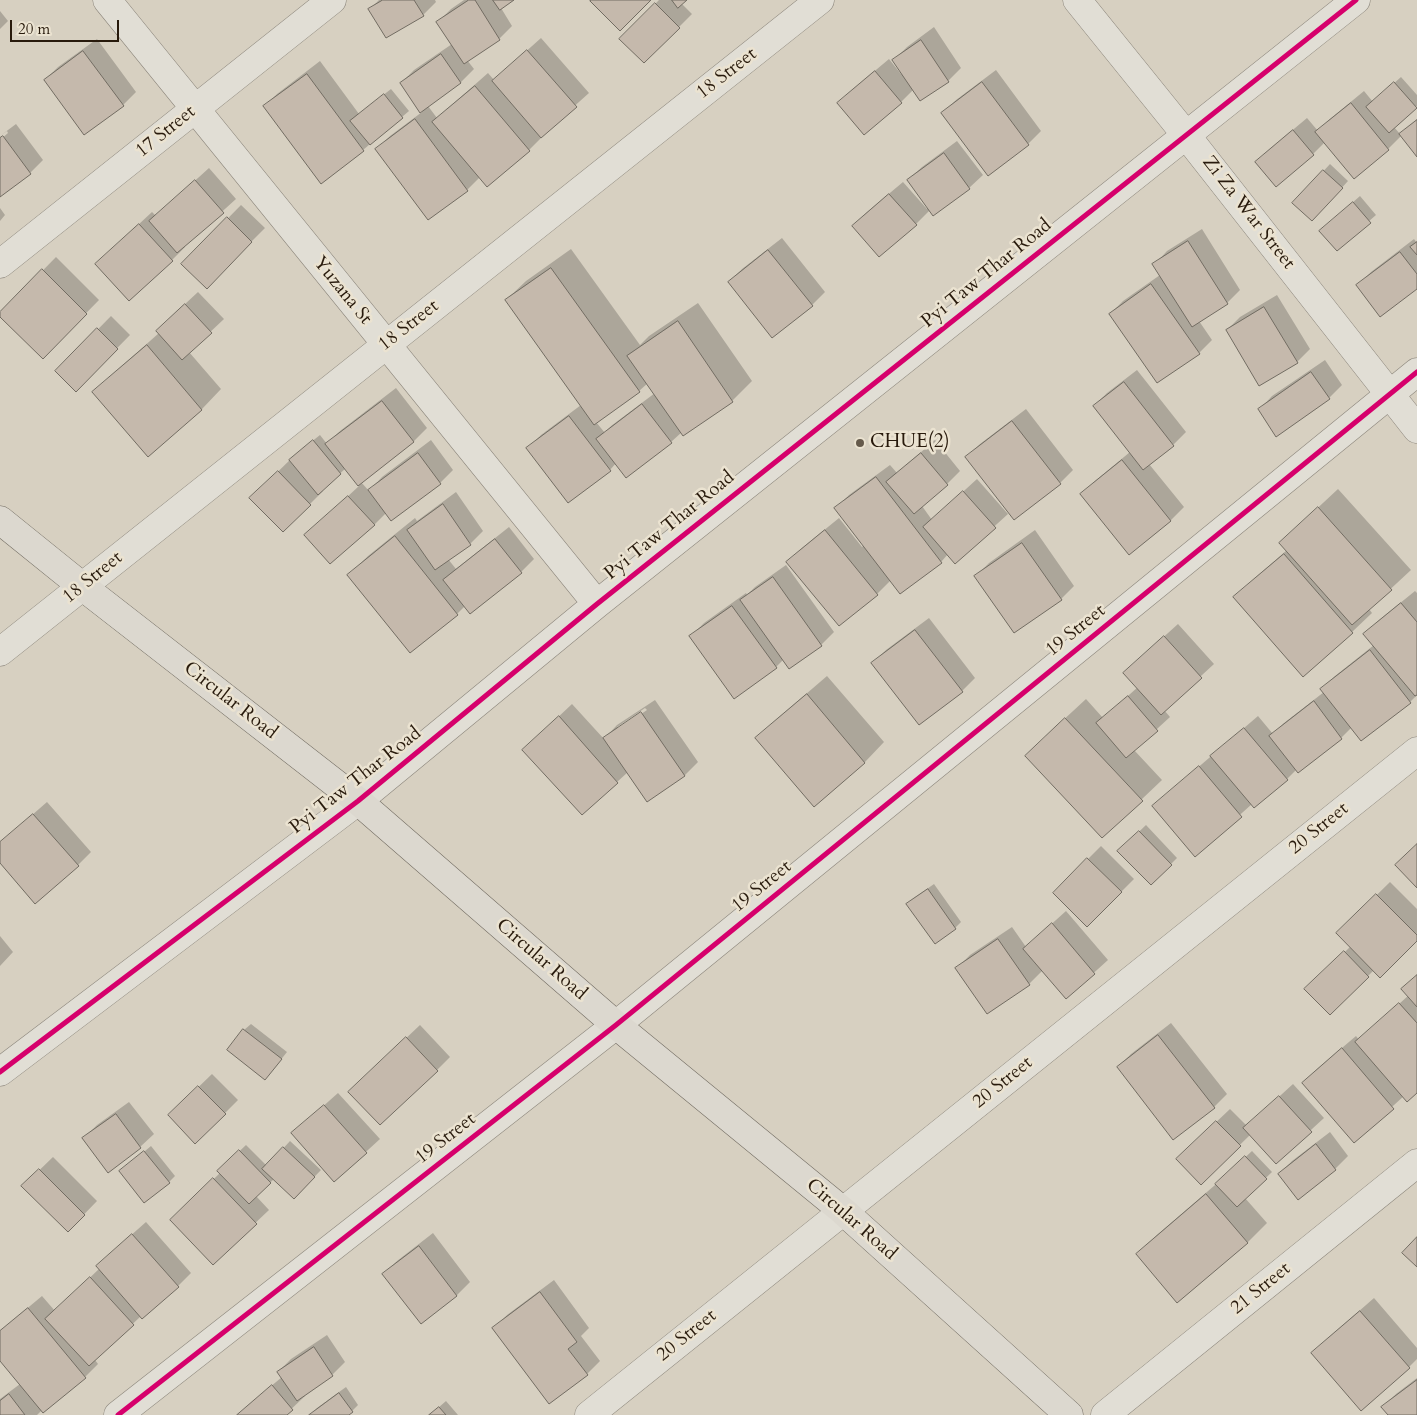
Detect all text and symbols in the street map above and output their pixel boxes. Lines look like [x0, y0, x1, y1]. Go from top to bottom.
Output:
scale bar [12, 10, 121, 42]
text: 20 m [18, 19, 50, 39]
street label: 18 Street [692, 43, 762, 105]
street label: 17 Street [132, 101, 200, 163]
street label: Zi Za War Street [1197, 152, 1299, 274]
street label: Pyi Taw Thar Road [917, 215, 1057, 333]
street label: Yuzana St [308, 252, 376, 330]
street label: 18 Street [374, 295, 444, 357]
place label: CHUE(2) [870, 432, 949, 454]
marker: CHUE(2) [854, 437, 866, 449]
street label: Pyi Taw Thar Road [600, 467, 740, 585]
street label: 18 Street [59, 547, 127, 609]
street label: 19 Street [1042, 600, 1110, 662]
street label: Circular Road [179, 657, 281, 745]
street label: Pyi Taw Thar Road [286, 723, 426, 839]
street label: 20 Street [1285, 798, 1353, 860]
street label: 19 Street [728, 856, 796, 918]
street label: Circular Road [491, 914, 591, 1006]
street label: 20 Street [969, 1052, 1037, 1114]
street label: 19 Street [411, 1108, 481, 1170]
street label: Circular Road [801, 1174, 901, 1266]
street label: 21 Street [1227, 1258, 1295, 1320]
street label: 20 Street [653, 1305, 721, 1367]

